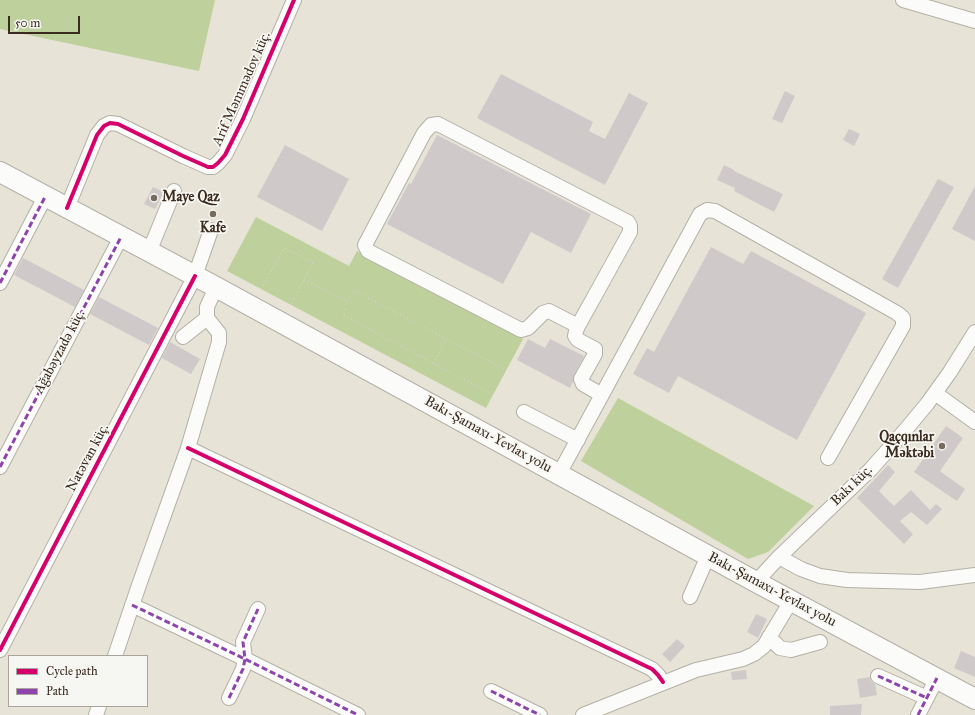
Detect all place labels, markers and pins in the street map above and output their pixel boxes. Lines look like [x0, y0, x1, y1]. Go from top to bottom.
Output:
place label: Maye Qaz [162, 190, 220, 206]
marker: Maye Qaz [149, 193, 159, 203]
marker: Kafe [208, 209, 218, 219]
place label: Kafe [200, 221, 226, 237]
place label: Qaçqınlar Məktəbi [879, 430, 934, 462]
marker: Qaçqınlar Məktəbi [937, 441, 947, 451]

